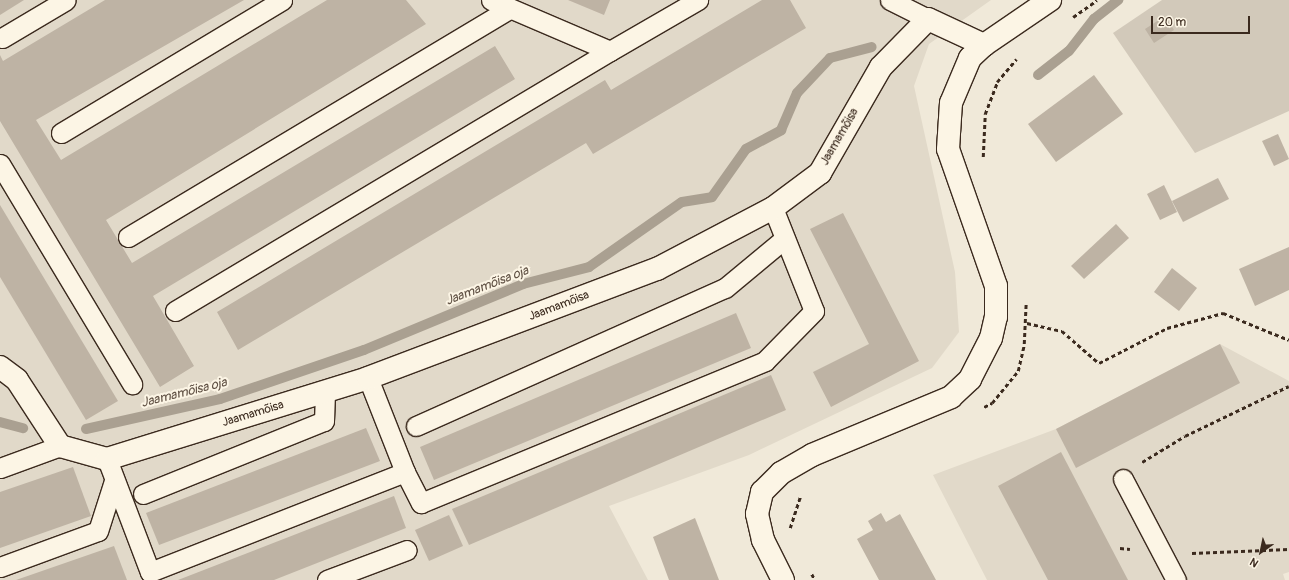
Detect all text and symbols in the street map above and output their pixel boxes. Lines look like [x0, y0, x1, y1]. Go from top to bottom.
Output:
scale bar [1153, 8, 1252, 34]
text: 20 m [1158, 15, 1186, 30]
street label: Jaamamõisa [818, 106, 862, 168]
water label: Jaamamõisa oja [443, 263, 531, 309]
street label: Jaamamõisa [527, 288, 591, 324]
water label: Jaamamõisa oja [140, 375, 228, 411]
street label: Jaamamõisa [221, 398, 285, 430]
north arrow [1241, 532, 1281, 572]
text: N [1248, 555, 1261, 570]

